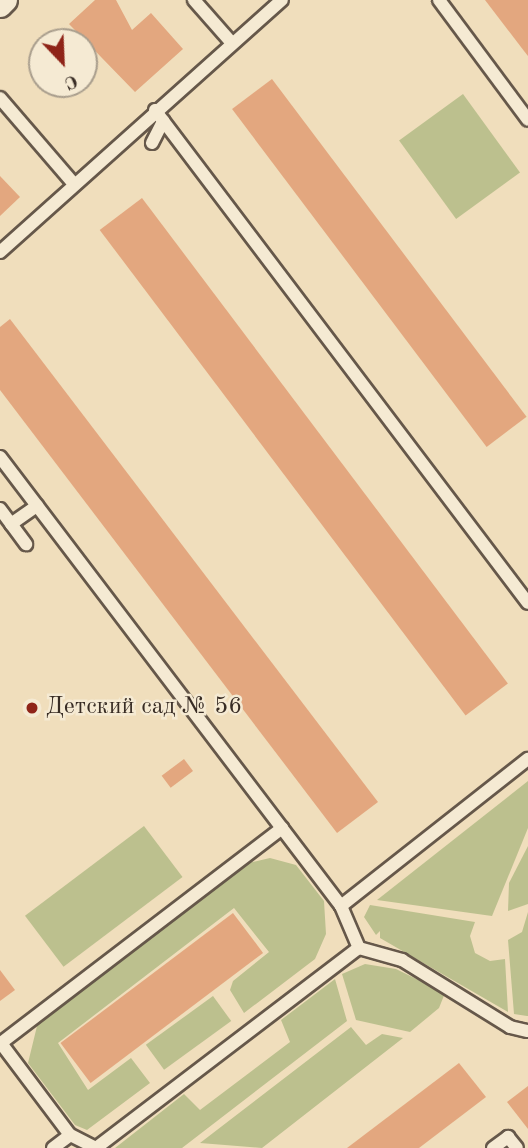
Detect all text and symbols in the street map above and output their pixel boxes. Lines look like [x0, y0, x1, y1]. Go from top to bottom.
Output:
north arrow [28, 28, 98, 98]
text: С [61, 70, 80, 92]
place label: Детский сад № 56 [46, 694, 242, 722]
marker: Детский сад № 56 [24, 700, 40, 716]

